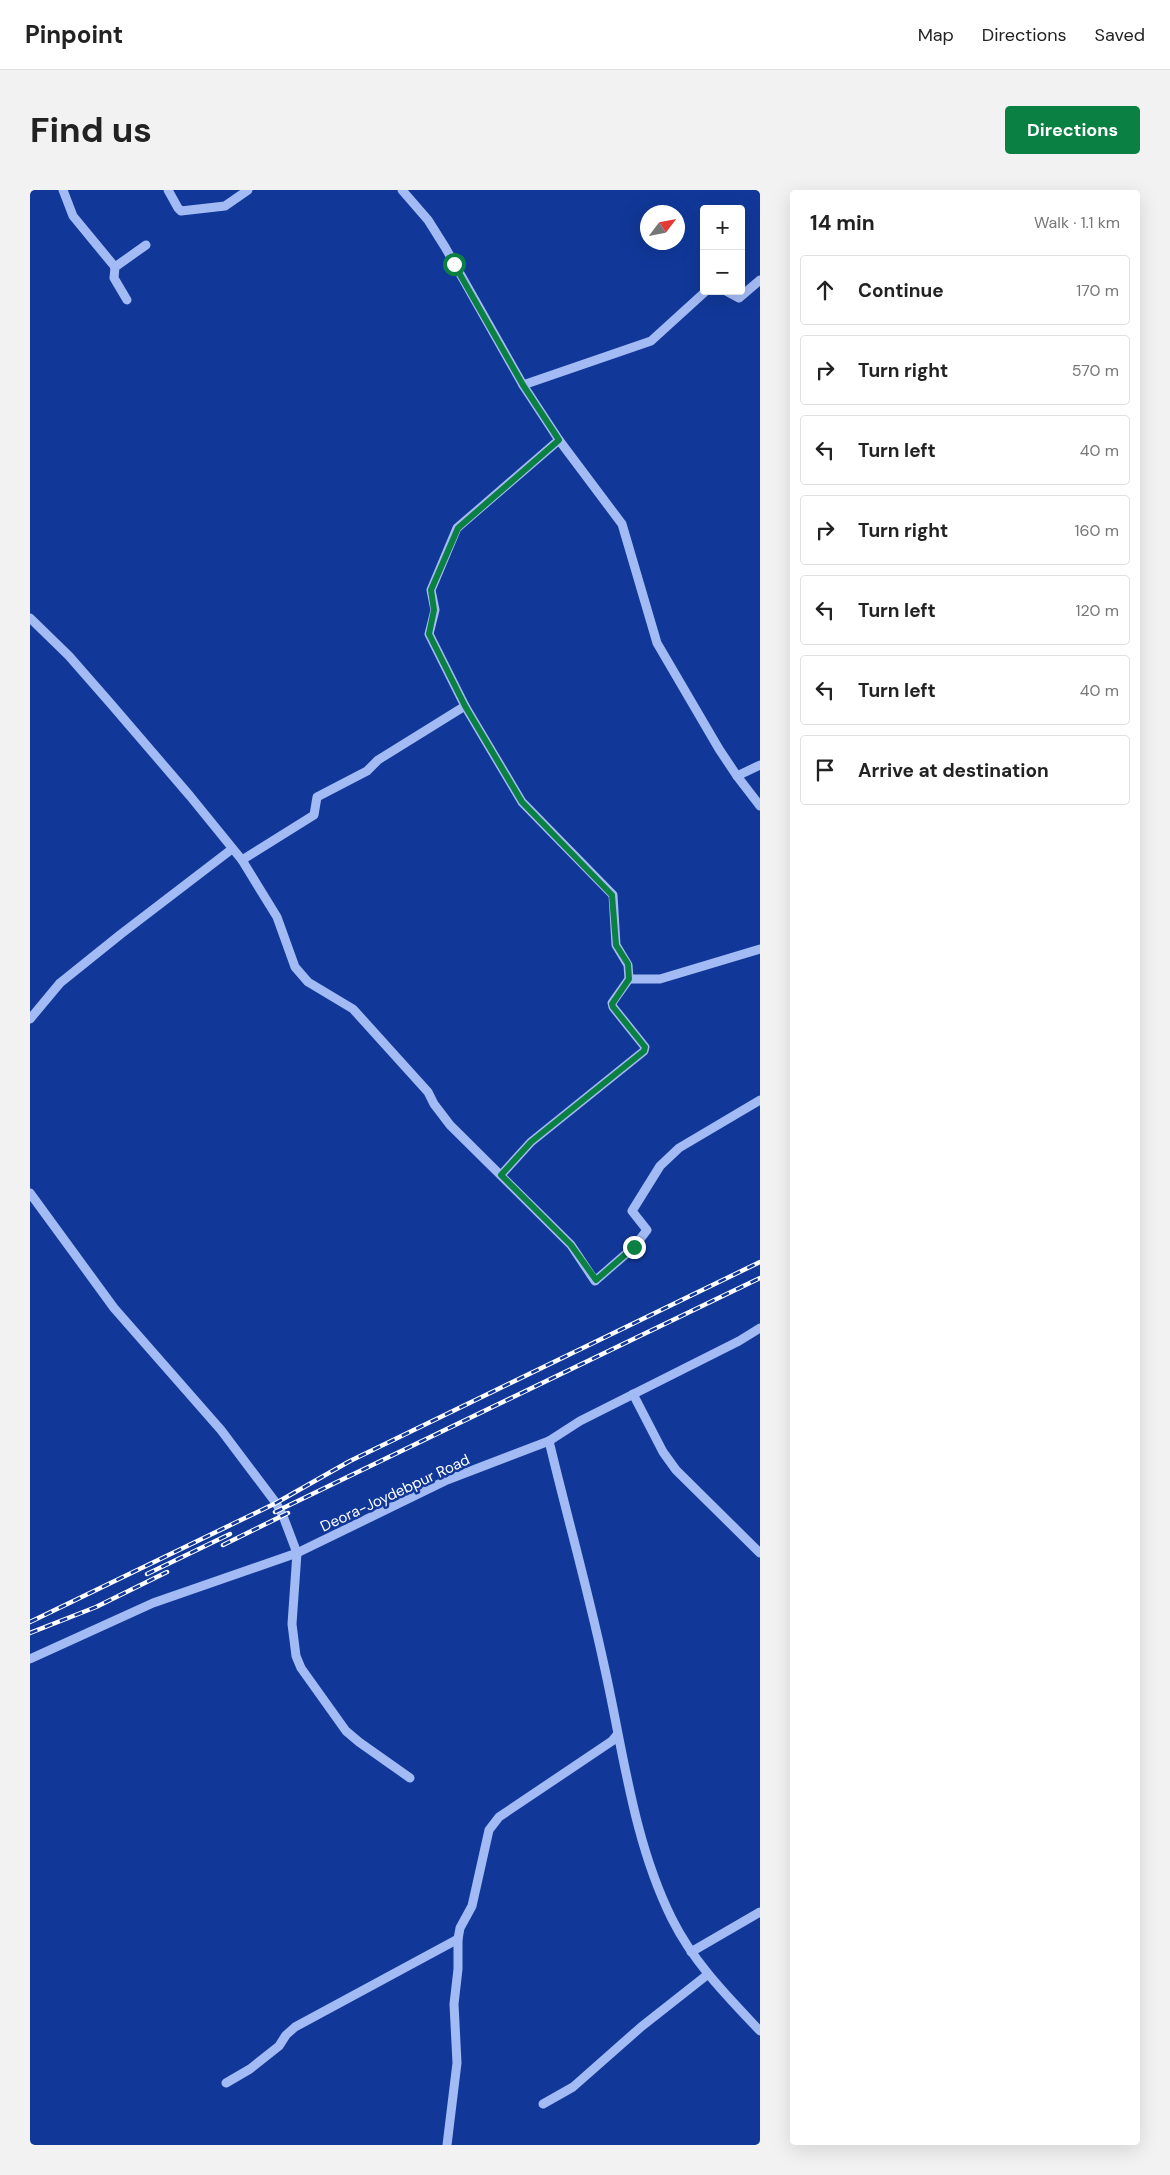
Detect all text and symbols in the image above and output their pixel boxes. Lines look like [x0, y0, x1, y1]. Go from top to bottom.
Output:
text: Pinpoint [25, 19, 123, 50]
text: Map [918, 23, 954, 47]
text: Directions [982, 23, 1067, 47]
text: Saved [1095, 23, 1145, 47]
button: Directions [1005, 106, 1140, 154]
text: Find us [30, 107, 152, 153]
north arrow [640, 205, 685, 250]
map controls [700, 205, 745, 295]
button: + [700, 205, 745, 250]
text: 14 min [810, 209, 875, 237]
text: Walk · 1.1 km [1034, 212, 1120, 233]
button: − [700, 250, 745, 295]
route start [443, 253, 466, 276]
icon: ahead [811, 276, 839, 304]
text: Continue [858, 278, 944, 303]
text: 170 m [1076, 280, 1119, 301]
icon: right [811, 356, 839, 384]
text: Turn right [858, 358, 948, 383]
text: 570 m [1072, 360, 1119, 381]
icon: left [811, 436, 839, 464]
text: Turn left [858, 438, 936, 463]
text: 40 m [1080, 440, 1119, 461]
icon: right [811, 516, 839, 544]
text: Turn right [858, 518, 948, 543]
text: 160 m [1075, 520, 1119, 541]
icon: left [811, 596, 839, 624]
text: Turn left [858, 598, 936, 623]
text: 120 m [1075, 600, 1119, 621]
icon: left [811, 676, 839, 704]
text: Turn left [858, 678, 936, 703]
text: 40 m [1080, 680, 1119, 701]
icon: arrive [811, 756, 839, 784]
text: Arrive at destination [858, 758, 1049, 783]
route end [623, 1236, 646, 1259]
street label: Deora-Joydebpur Road [317, 1450, 473, 1536]

